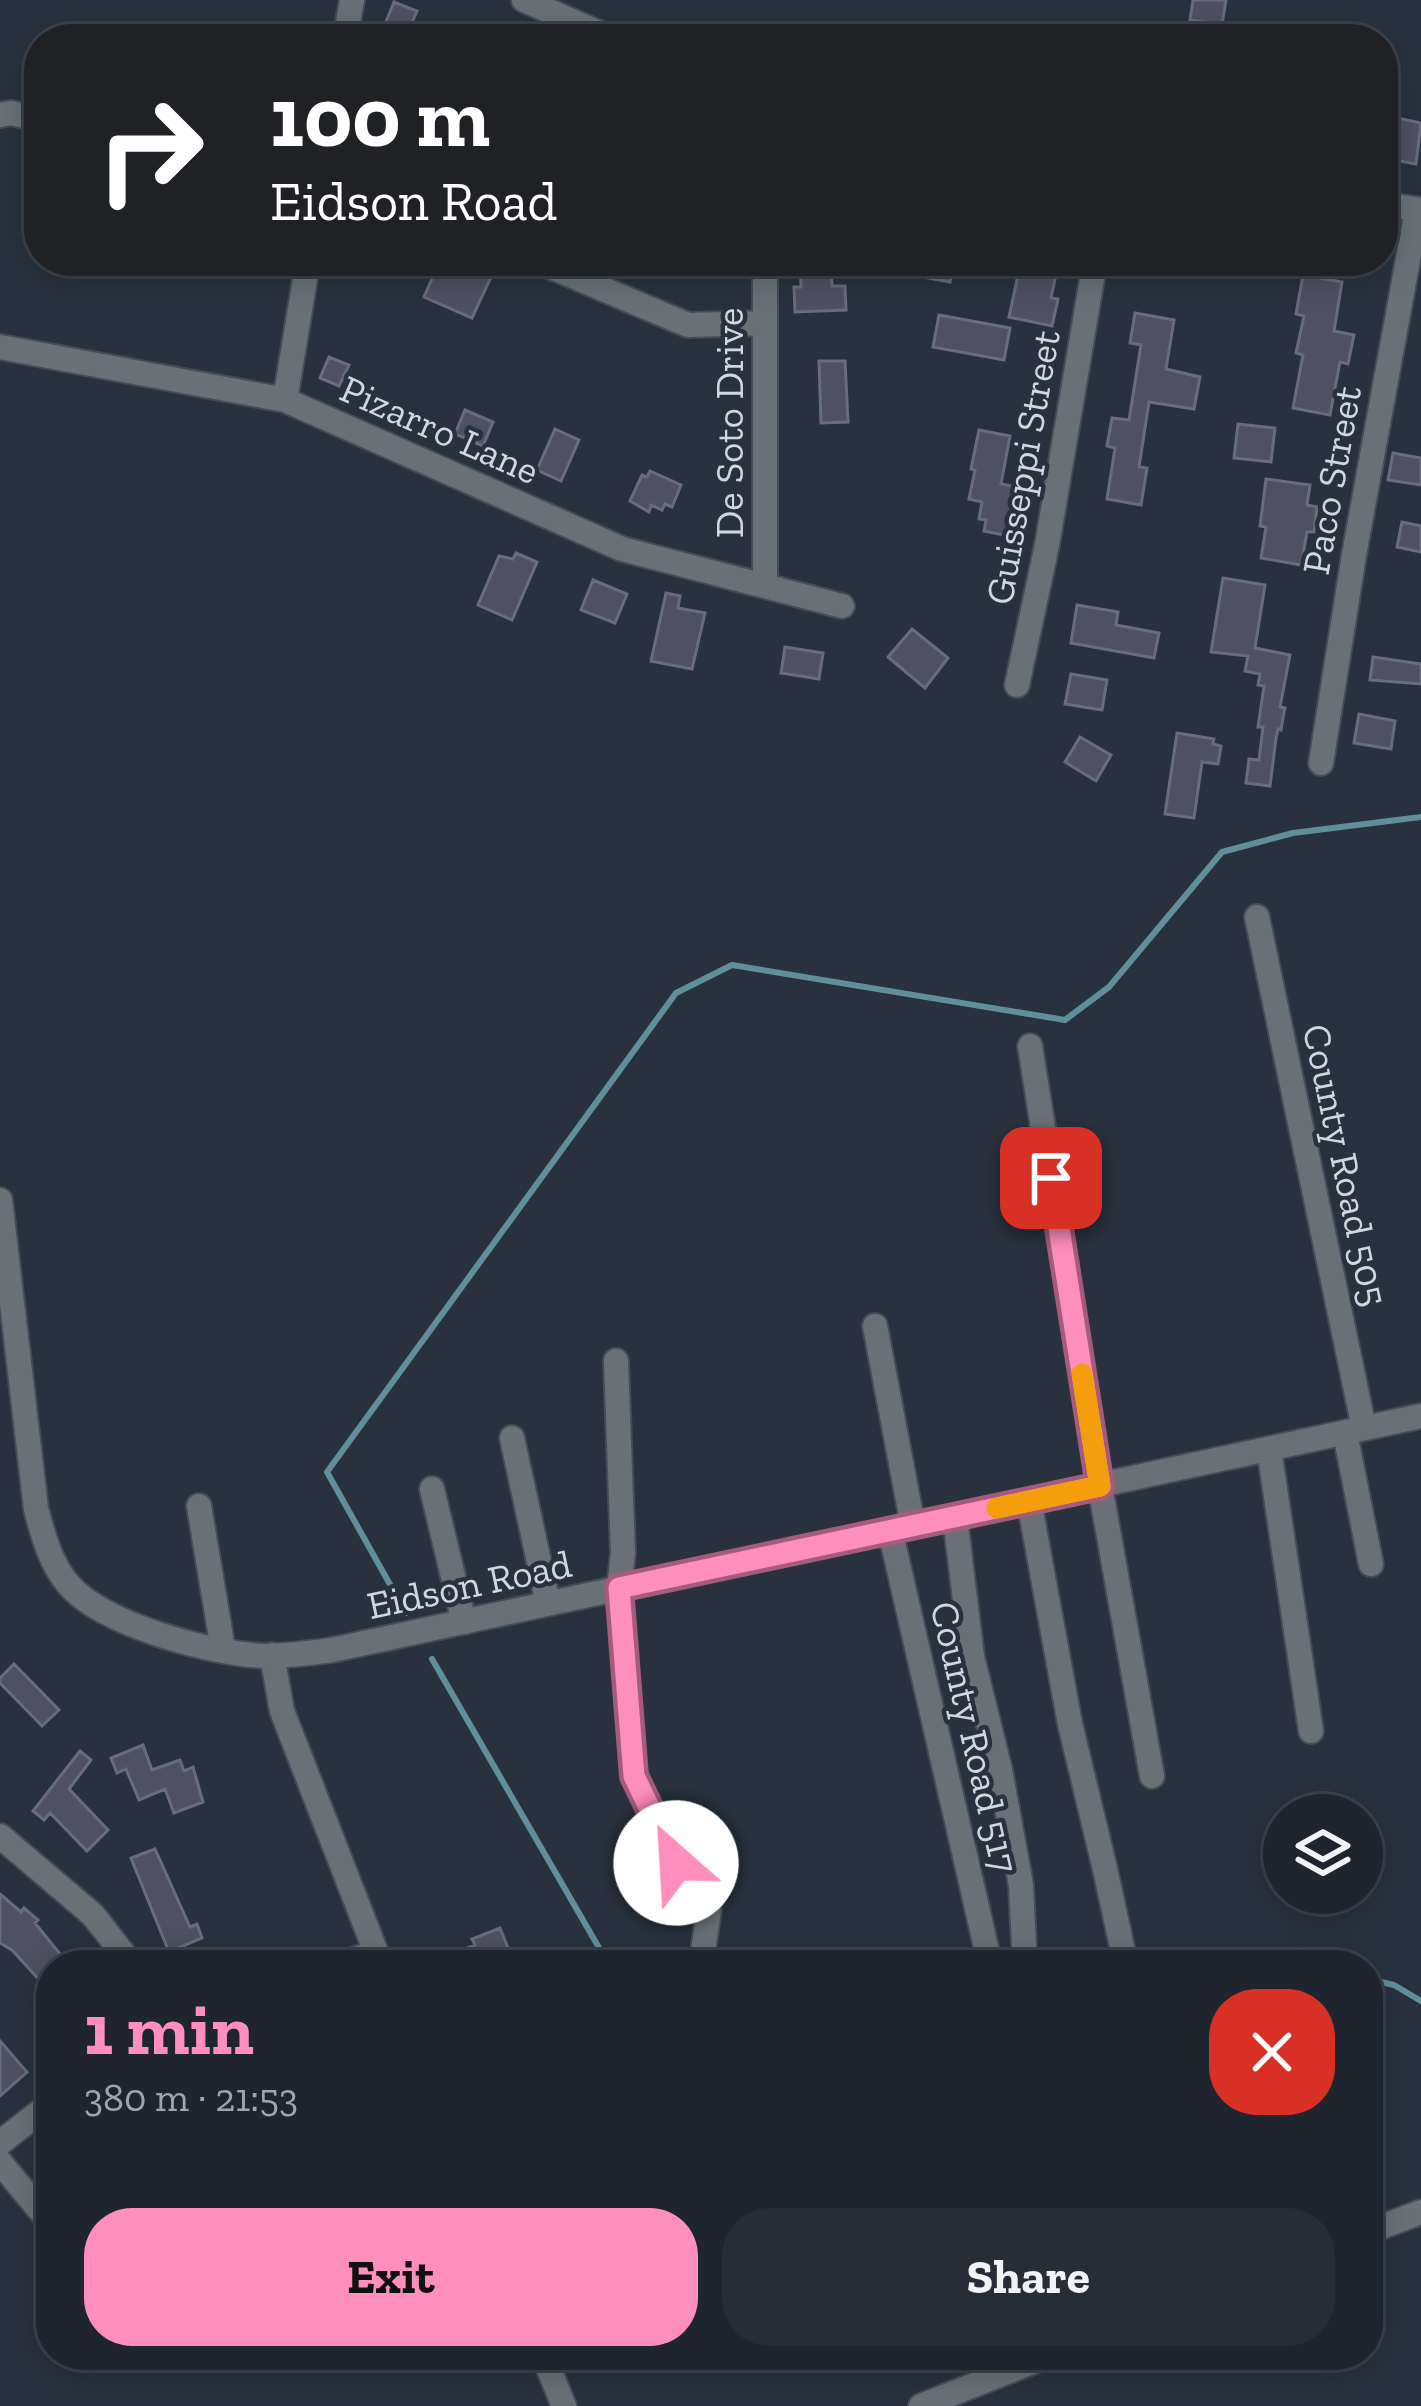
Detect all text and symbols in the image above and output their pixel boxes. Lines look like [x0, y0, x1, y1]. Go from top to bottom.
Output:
text: 100 m [270, 67, 490, 168]
icon: right [72, 72, 228, 228]
text: Eidson Road [270, 169, 557, 234]
street label: De Soto Drive [706, 308, 753, 538]
street label: Guisseppi Street [975, 326, 1070, 608]
street label: Pizarro Lane [333, 365, 546, 494]
street label: Paco Street [1292, 382, 1371, 578]
street label: County Road 505 [1293, 1020, 1398, 1310]
pin [1000, 1127, 1102, 1229]
icon: arrive [1018, 1145, 1084, 1211]
street label: Eidson Road [363, 1540, 575, 1629]
street label: County Road 517 [920, 1597, 1029, 1877]
map controls [1263, 1794, 1383, 1914]
button: layers [1263, 1794, 1383, 1914]
position arrow [613, 1800, 739, 1926]
text: 1 min [84, 1986, 254, 2072]
button: close [1209, 1989, 1335, 2115]
text: 380 m · 21:53 [84, 2074, 298, 2121]
button: Exit [84, 2208, 698, 2346]
button: Share [722, 2208, 1335, 2346]

